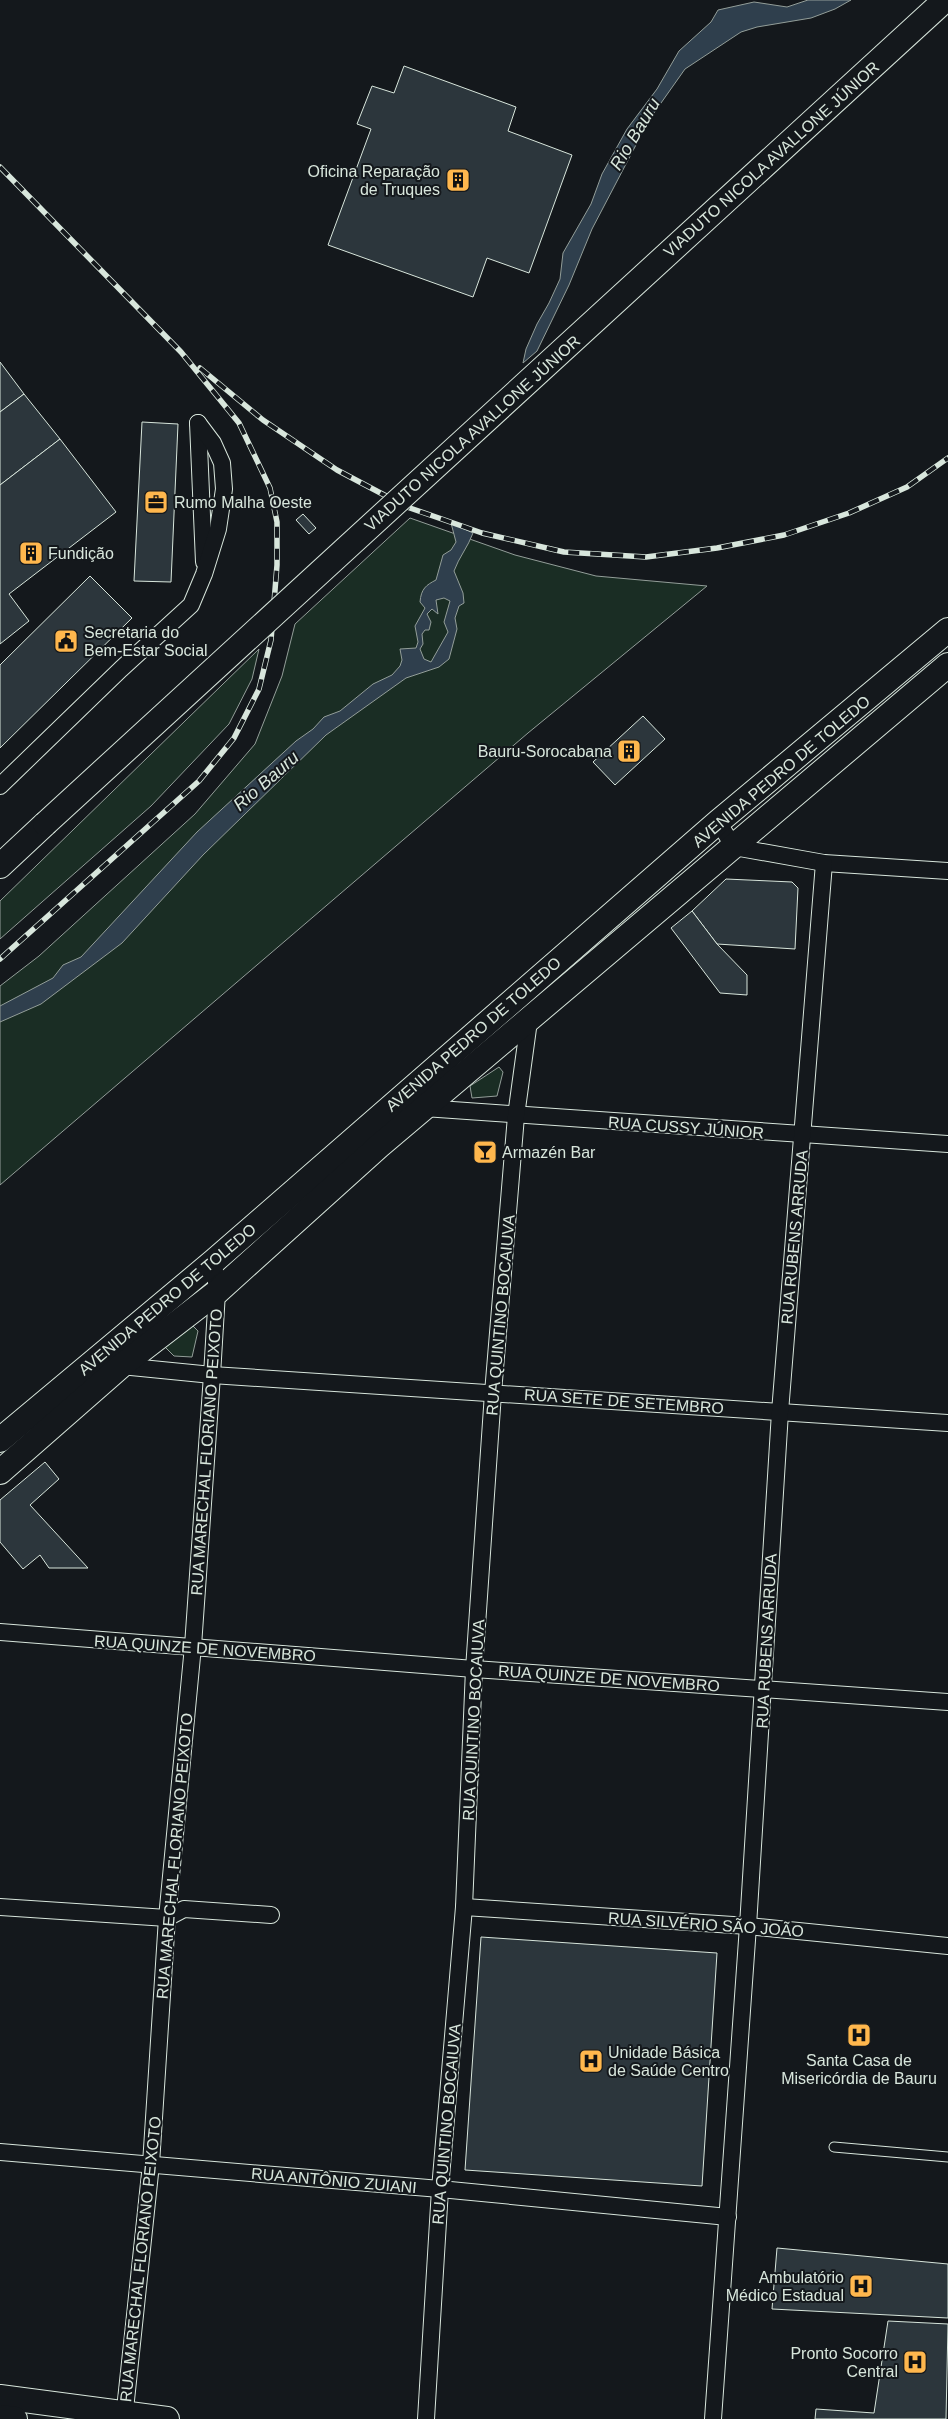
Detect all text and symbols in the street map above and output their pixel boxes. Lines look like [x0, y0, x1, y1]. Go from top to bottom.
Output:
street label: VIADUTO NICOLA AVALLONE JÚNIOR [660, 57, 882, 261]
water label: Rio Bauru [606, 95, 664, 173]
place label: Oficina Reparação de Truques [307, 163, 440, 198]
building icon: Oficina Reparação de Truques [445, 167, 471, 193]
street label: VIADUTO NICOLA AVALLONE JÚNIOR [361, 331, 583, 535]
office icon: Rumo Malha Oeste [143, 489, 169, 515]
place label: Rumo Malha Oeste [174, 494, 312, 511]
building icon: Fundição [18, 540, 44, 566]
place label: Fundição [48, 545, 114, 562]
place label: Secretaria do Bem-Estar Social [84, 624, 208, 659]
public building icon: Secretaria do Bem-Estar Social [53, 628, 79, 654]
street label: AVENIDA PEDRO DE TOLEDO [689, 692, 873, 850]
building icon: Bauru-Sorocabana [616, 738, 642, 764]
place label: Bauru-Sorocabana [478, 743, 612, 760]
water label: Rio Bauru [229, 747, 303, 815]
street label: AVENIDA PEDRO DE TOLEDO [383, 954, 564, 1115]
street label: RUA CUSSY JÚNIOR [607, 1113, 765, 1141]
bar icon: Armazén Bar [472, 1139, 498, 1165]
place label: Armazén Bar [502, 1144, 596, 1161]
street label: RUA RUBENS ARRUDA [778, 1149, 811, 1325]
street label: RUA QUINTINO BOCAIUVA [483, 1214, 518, 1416]
street label: AVENIDA PEDRO DE TOLEDO [75, 1220, 259, 1378]
street label: RUA MARECHAL FLORIANO PEIXOTO [188, 1308, 225, 1596]
street label: RUA SETE DE SETEMBRO [524, 1386, 724, 1417]
street label: RUA RUBENS ARRUDA [753, 1553, 780, 1729]
street label: RUA QUINTINO BOCAIUVA [460, 1619, 487, 1821]
street label: RUA QUINZE DE NOVEMBRO [94, 1632, 316, 1665]
street label: RUA QUINZE DE NOVEMBRO [498, 1662, 720, 1695]
street label: RUA MARECHAL FLORIANO PEIXOTO [154, 1712, 195, 2000]
street label: RUA SILVÉRIO SÃO JOÃO [608, 1907, 805, 1940]
hospital icon: Santa Casa de Misericórdia de Bauru [846, 2022, 872, 2048]
street label: RUA QUINTINO BOCAIUVA [429, 2023, 464, 2225]
place label: Unidade Básica de Saúde Centro [608, 2044, 729, 2079]
hospital icon: Unidade Básica de Saúde Centro [578, 2048, 604, 2074]
place label: Santa Casa de Misericórdia de Bauru [781, 2052, 937, 2087]
street label: RUA MARECHAL FLORIANO PEIXOTO [117, 2115, 164, 2403]
street label: RUA ANTÔNIO ZUIANI [250, 2164, 418, 2196]
place label: Ambulatório Médico Estadual [726, 2269, 844, 2304]
hospital icon: Ambulatório Médico Estadual [848, 2273, 874, 2299]
place label: Pronto Socorro Central [790, 2345, 898, 2380]
hospital icon: Pronto Socorro Central [902, 2349, 928, 2375]

